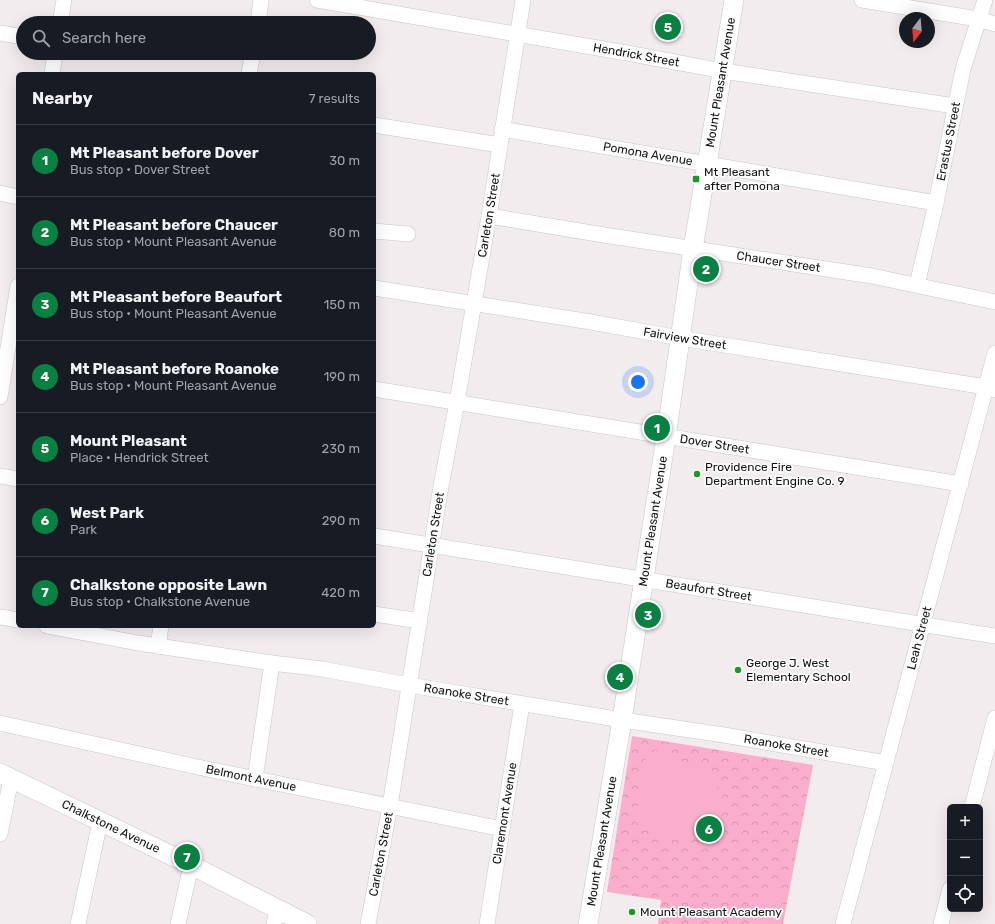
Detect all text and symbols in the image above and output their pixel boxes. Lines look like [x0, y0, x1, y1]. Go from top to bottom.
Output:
pin: 5 [655, 12, 681, 42]
north arrow [899, 12, 935, 48]
search box [16, 16, 376, 60]
street label: Mount Pleasant Avenue [703, 16, 738, 149]
icon: search [30, 27, 52, 49]
text: Search here [62, 29, 146, 47]
street label: Hendrick Street [592, 40, 681, 70]
text: Nearby [32, 88, 93, 108]
text: 7 results [309, 91, 360, 106]
street label: Erastus Street [934, 100, 963, 182]
street label: Pomona Avenue [602, 139, 694, 168]
text: Mt Pleasant before Dover [70, 144, 259, 162]
text: 1 [42, 153, 48, 168]
text: 30 m [329, 153, 360, 168]
text: Bus stop · Dover Street [70, 162, 210, 177]
place label: Mt Pleasant after Pomona [704, 165, 780, 193]
street label: Carleton Street [475, 172, 503, 259]
marker: Mt Pleasant after Pomona [691, 174, 701, 184]
text: Mt Pleasant before Chaucer [70, 216, 278, 234]
text: 2 [41, 225, 49, 240]
text: 80 m [329, 225, 360, 240]
text: Bus stop · Mount Pleasant Avenue [70, 234, 277, 249]
street label: Chaucer Street [736, 248, 822, 275]
pin: 2 [693, 254, 719, 284]
text: Mt Pleasant before Beaufort [70, 288, 282, 306]
text: 3 [41, 297, 49, 312]
text: 150 m [324, 297, 360, 312]
text: Bus stop · Mount Pleasant Avenue [70, 306, 277, 321]
street label: Fairview Street [642, 325, 728, 352]
text: Mt Pleasant before Roanoke [70, 360, 279, 378]
text: 4 [41, 369, 49, 384]
text: 190 m [324, 369, 360, 384]
your location [628, 372, 648, 392]
text: Bus stop · Mount Pleasant Avenue [70, 378, 277, 393]
pin: 1 [644, 413, 670, 443]
text: Mount Pleasant [70, 432, 187, 450]
street label: Dover Street [679, 432, 751, 457]
text: 5 [41, 441, 49, 456]
text: 230 m [322, 441, 360, 456]
text: Place · Hendrick Street [70, 450, 209, 465]
street label: Mount Pleasant Avenue [636, 455, 670, 587]
place label: Providence Fire Department Engine Co. 9 [705, 460, 845, 488]
marker: Providence Fire Department Engine Co. 9 [692, 469, 702, 479]
street label: Carleton Street [420, 491, 447, 578]
text: West Park [70, 504, 144, 522]
text: 6 [41, 513, 49, 528]
text: 290 m [322, 513, 360, 528]
text: Park [70, 522, 97, 537]
text: Chalkstone opposite Lawn [70, 576, 267, 594]
street label: Beaufort Street [665, 576, 753, 604]
text: 7 [41, 585, 49, 600]
text: 420 m [321, 585, 360, 600]
text: Bus stop · Chalkstone Avenue [70, 594, 250, 609]
pin: 3 [635, 600, 661, 630]
street label: Leah Street [904, 604, 934, 671]
place label: George J. West Elementary School [746, 656, 851, 684]
pin: 4 [607, 662, 633, 692]
marker: George J. West Elementary School [733, 665, 743, 675]
street label: Roanoke Street [423, 681, 510, 708]
street label: Roanoke Street [743, 732, 830, 760]
street label: Claremont Avenue [490, 761, 520, 865]
street label: Belmont Avenue [205, 762, 298, 794]
street label: Mount Pleasant Avenue [584, 775, 620, 907]
street label: Chalkstone Avenue [59, 797, 162, 856]
map controls [947, 804, 983, 912]
button: + [947, 804, 983, 840]
street label: Carleton Street [366, 811, 396, 897]
pin: 6 [696, 814, 722, 844]
button: − [947, 840, 983, 876]
pin: 7 [174, 842, 200, 872]
button: locate [947, 876, 983, 912]
place label: Mount Pleasant Academy [640, 905, 782, 919]
marker: Mount Pleasant Academy [627, 907, 637, 917]

